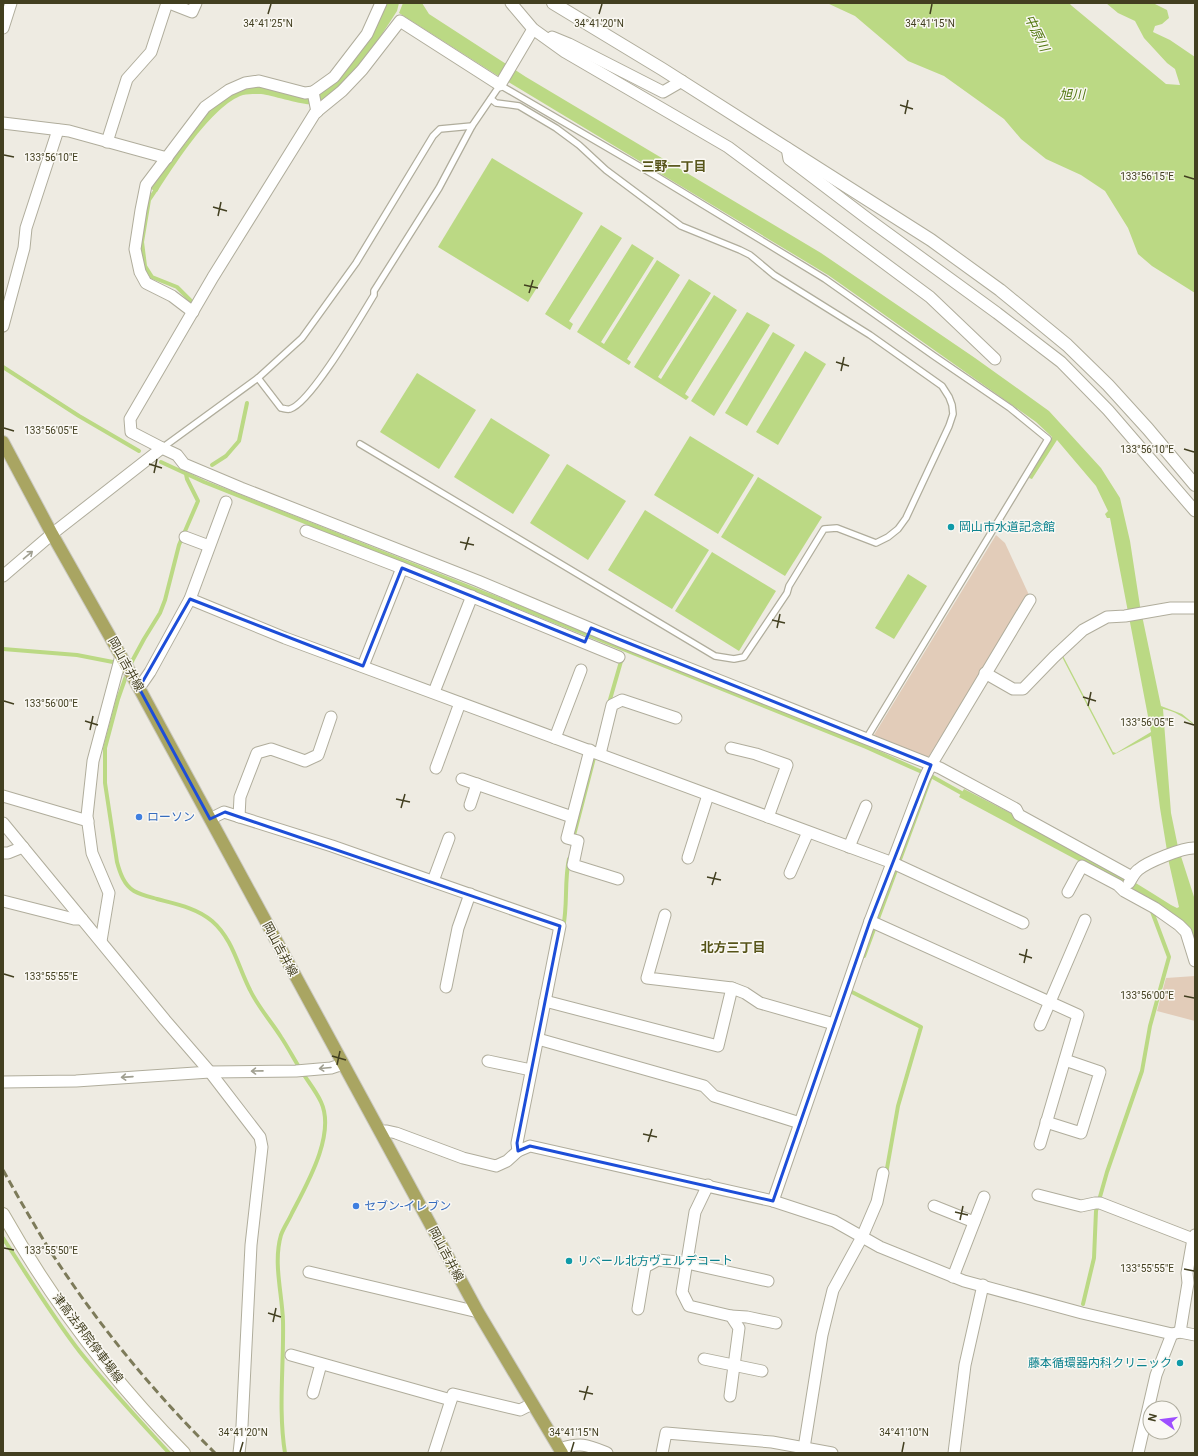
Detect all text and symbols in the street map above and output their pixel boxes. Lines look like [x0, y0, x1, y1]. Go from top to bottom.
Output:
water label: 中原川 [1022, 12, 1053, 56]
text: 34°41'25"N [243, 18, 293, 29]
text: 34°41'20"N [574, 18, 624, 29]
text: 34°41'15"N [905, 18, 955, 29]
water label: 旭川 [1059, 87, 1087, 102]
text: 133°56'10"E [24, 152, 78, 163]
district label: 三野一丁目 [641, 159, 707, 174]
text: 133°56'15"E [1120, 171, 1174, 182]
text: 133°56'05"E [24, 425, 78, 436]
text: 133°56'10"E [1120, 444, 1174, 455]
place label: 岡山市水道記念館 [959, 520, 1055, 534]
marker: 岡山市水道記念館 [946, 522, 956, 532]
one-way arrow [22, 551, 33, 560]
street label: 岡山吉井線 [105, 634, 147, 694]
text: 133°56'00"E [24, 698, 78, 709]
text: 133°56'05"E [1120, 717, 1174, 728]
place label: ローソン [147, 810, 195, 824]
marker: ローソン [134, 812, 144, 822]
street label: 岡山吉井線 [260, 919, 300, 979]
district label: 北方三丁目 [700, 940, 766, 955]
text: 133°55'55"E [24, 971, 78, 982]
text: 133°56'00"E [1120, 990, 1174, 1001]
one-way arrow [319, 1064, 332, 1072]
one-way arrow [251, 1067, 264, 1075]
one-way arrow [121, 1074, 134, 1081]
place label: セブン-イレブン [364, 1199, 451, 1213]
marker: セブン-イレブン [351, 1201, 361, 1211]
street label: 岡山吉井線 [426, 1224, 466, 1284]
text: 133°55'50"E [24, 1245, 78, 1256]
place label: リベール北方ヴェルデコート [577, 1254, 733, 1268]
marker: リベール北方ヴェルデコート [564, 1256, 574, 1266]
text: 133°55'55"E [1120, 1263, 1174, 1274]
street label: 津高法界院停車場線 [50, 1291, 126, 1385]
place label: 藤本循環器内科クリニック [1028, 1356, 1172, 1370]
marker: 藤本循環器内科クリニック [1175, 1358, 1185, 1368]
north arrow [1142, 1400, 1182, 1440]
text: N [1146, 1412, 1160, 1423]
text: 34°41'20"N [218, 1427, 268, 1438]
text: 34°41'15"N [549, 1427, 599, 1438]
text: 34°41'10"N [879, 1427, 929, 1438]

